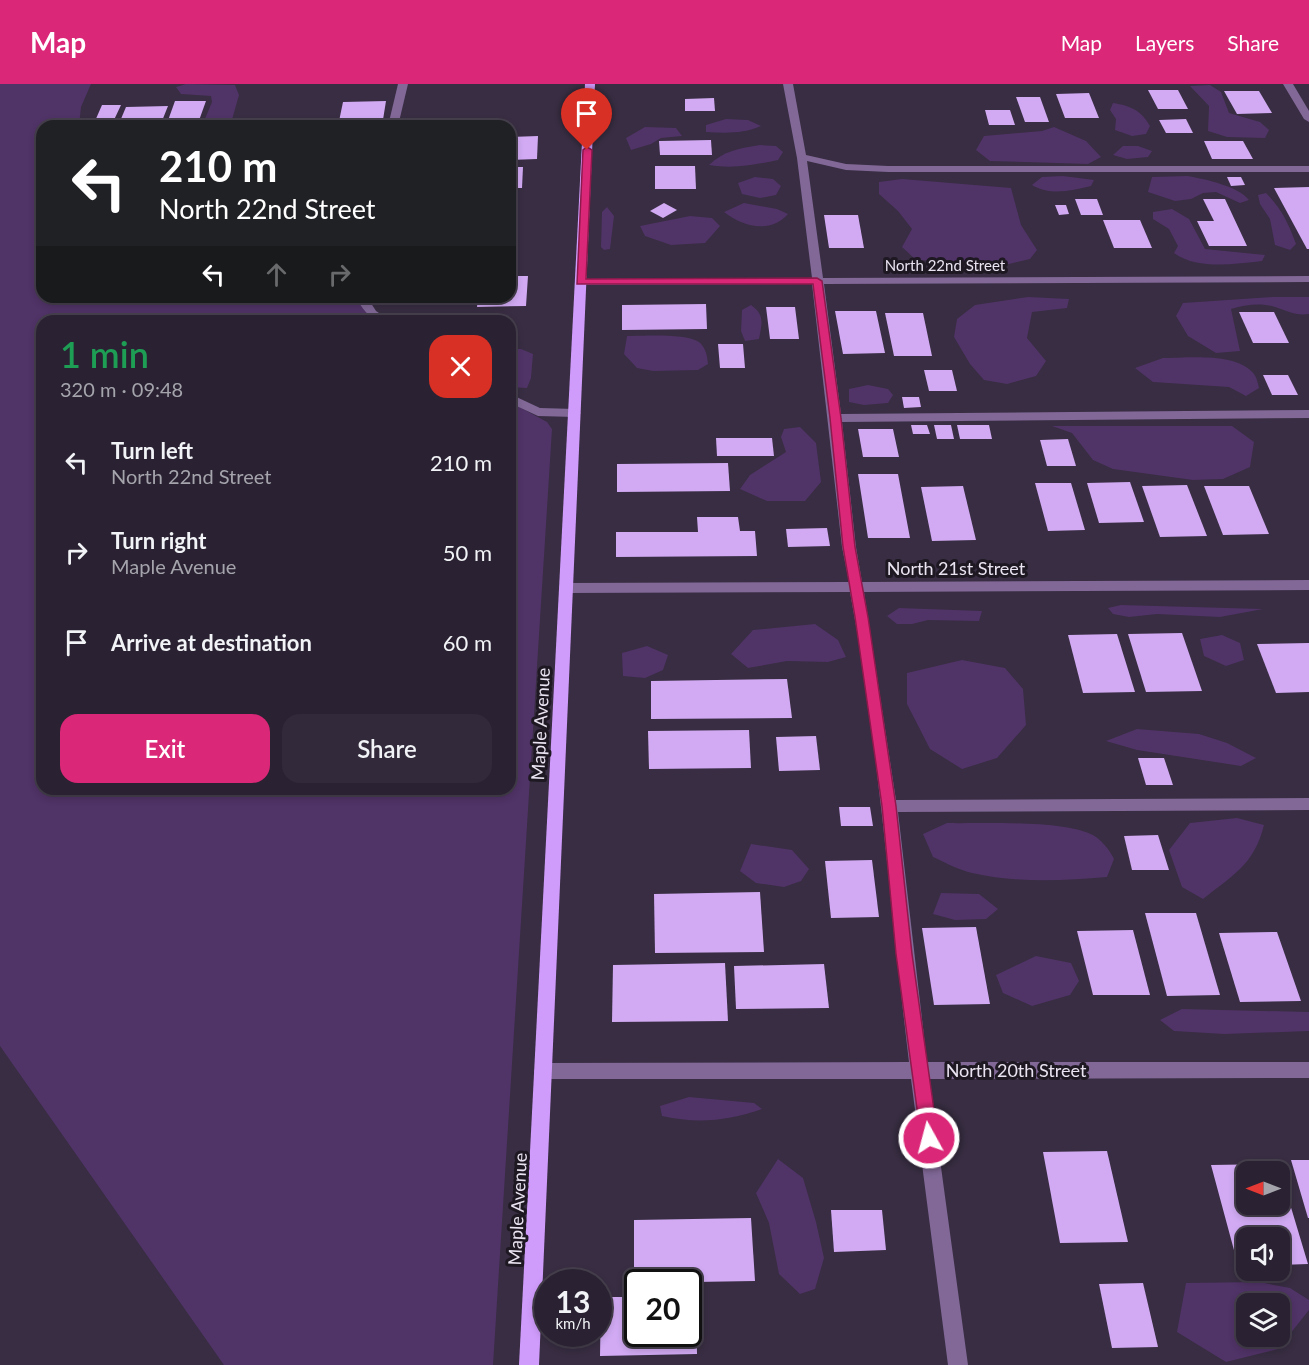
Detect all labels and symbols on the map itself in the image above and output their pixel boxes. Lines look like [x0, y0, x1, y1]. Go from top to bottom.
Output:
pin [561, 88, 612, 150]
street label: North 22nd Street [885, 256, 1006, 274]
street label: North 21st Street [887, 557, 1026, 579]
street label: Maple Avenue [526, 667, 554, 781]
street label: North 20th Street [946, 1059, 1087, 1081]
position arrow [897, 1106, 961, 1170]
street label: Maple Avenue [503, 1152, 531, 1266]
north arrow [1236, 1161, 1290, 1215]
speed limit sign: 20 [624, 1269, 702, 1347]

